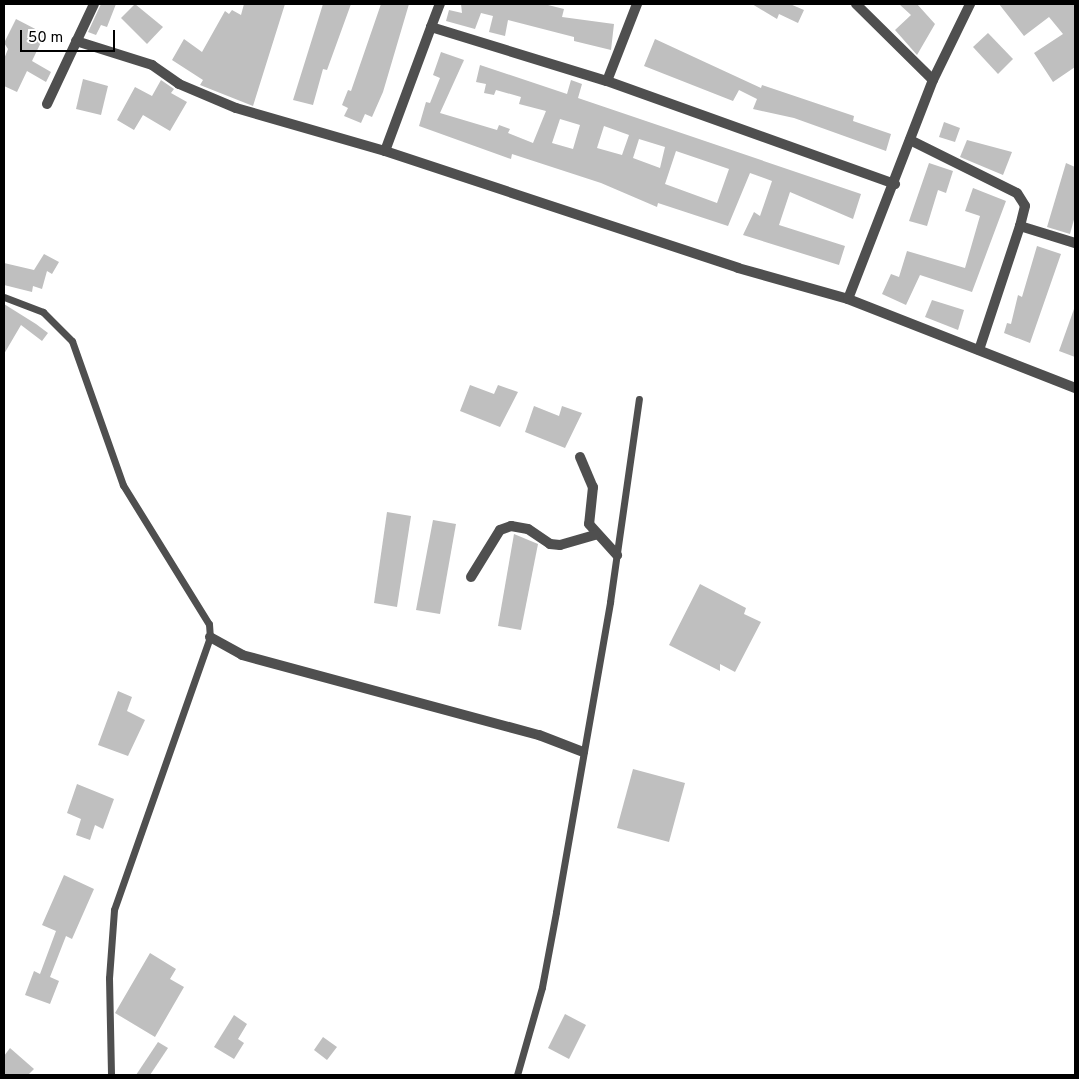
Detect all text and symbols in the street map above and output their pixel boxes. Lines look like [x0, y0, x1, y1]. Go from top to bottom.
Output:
scale bar [22, 20, 118, 52]
text: 50 m [28, 29, 63, 48]

